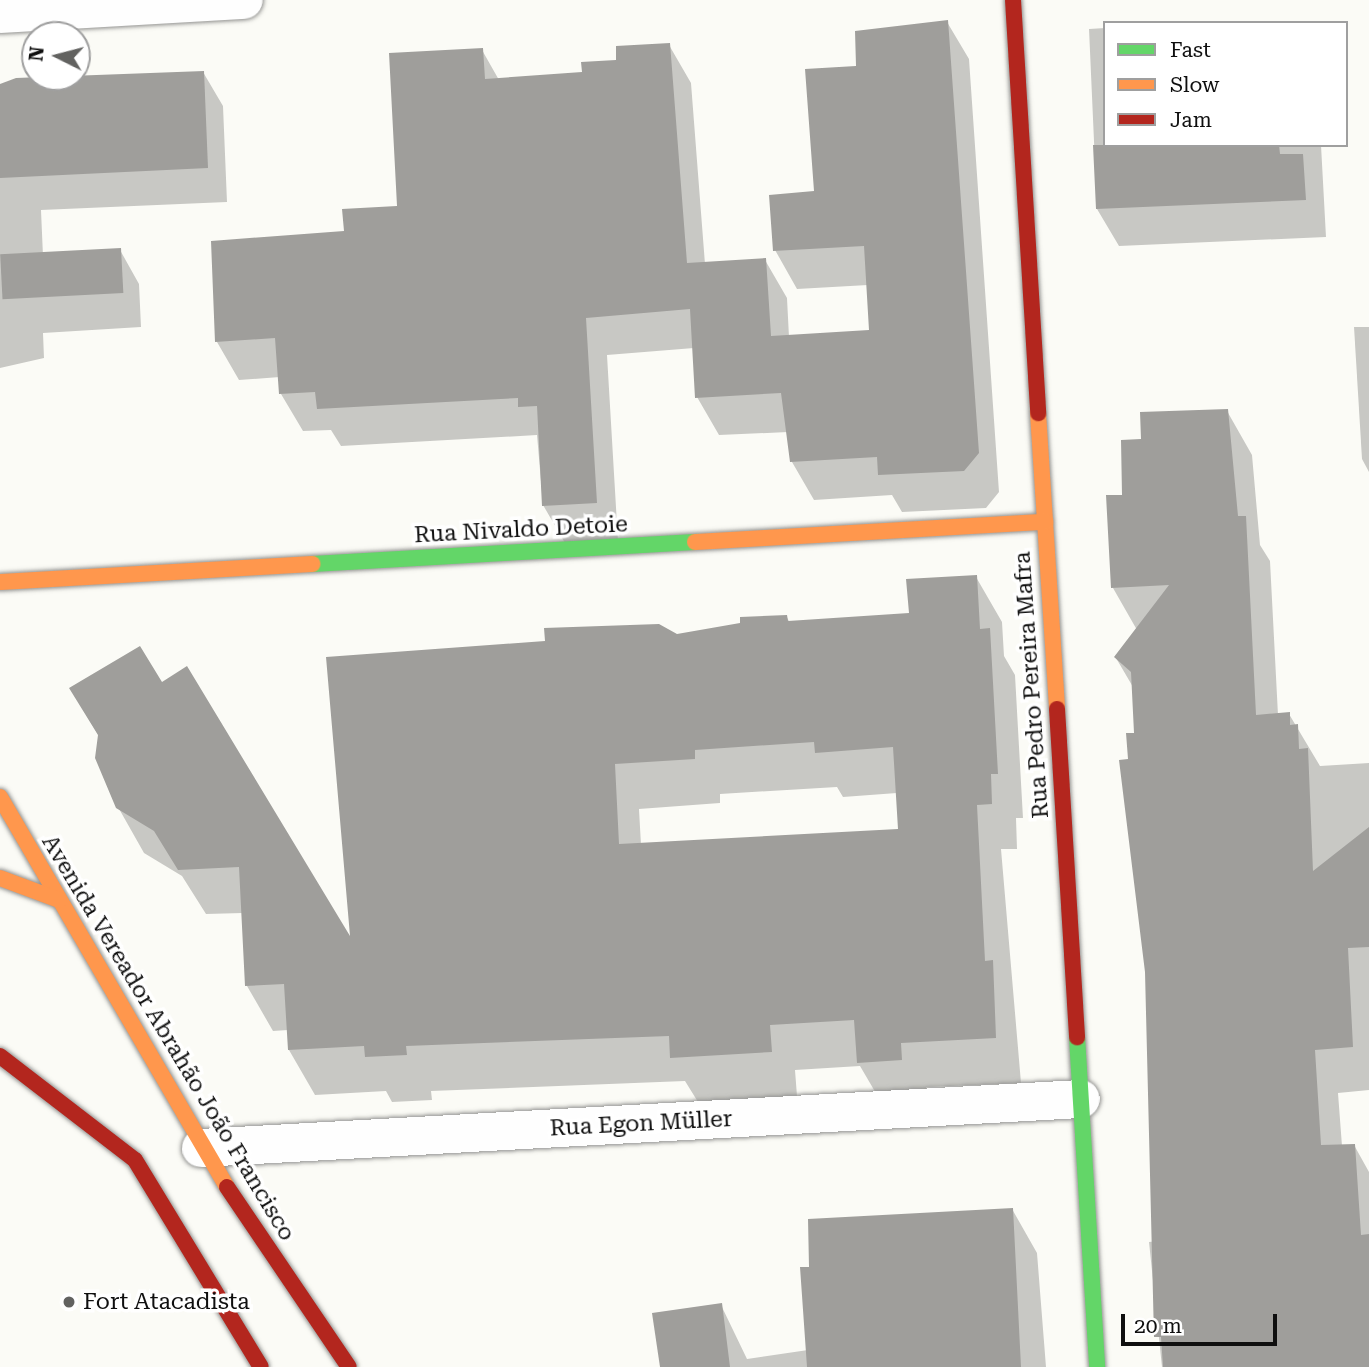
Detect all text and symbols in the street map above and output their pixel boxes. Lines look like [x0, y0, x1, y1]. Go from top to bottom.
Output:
north arrow [21, 21, 91, 91]
legend [1103, 21, 1348, 147]
text: Fast [1170, 38, 1211, 62]
text: N [24, 45, 49, 62]
text: Slow [1170, 73, 1219, 97]
text: Jam [1170, 108, 1212, 132]
street label: Rua Nivaldo Detoie [413, 511, 629, 549]
street label: Rua Pedro Pereira Mafra [1009, 551, 1055, 819]
street label: Avenida Vereador Abrahão João Francisco [36, 830, 300, 1246]
street label: Rua Egon Müller [549, 1105, 733, 1143]
place label: Fort Atacadista [83, 1288, 250, 1316]
marker: Fort Atacadista [61, 1294, 77, 1310]
scale bar [1124, 1300, 1280, 1344]
text: 20 m [1134, 1314, 1182, 1338]

